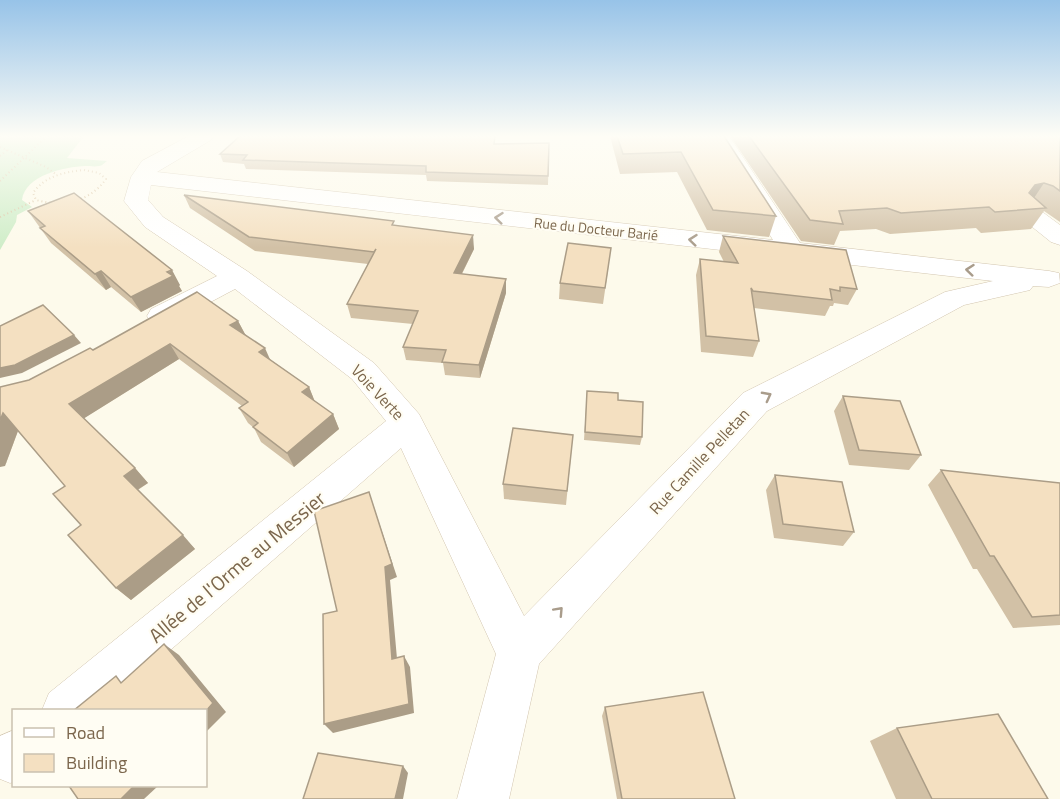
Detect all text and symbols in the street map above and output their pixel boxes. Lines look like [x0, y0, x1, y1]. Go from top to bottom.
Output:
one-way arrow [495, 212, 504, 225]
street label: Rue du Docteur Barié [533, 212, 659, 245]
one-way arrow [689, 234, 698, 246]
one-way arrow [966, 264, 975, 277]
street label: Voie Verte [346, 359, 410, 425]
one-way arrow [761, 392, 771, 403]
street label: Rue Camille Pelletan [643, 402, 755, 520]
street label: Allée de l'Orme au Messier [141, 483, 332, 650]
one-way arrow [551, 607, 562, 618]
legend [12, 709, 207, 787]
text: Road [66, 719, 105, 746]
text: Building [66, 749, 127, 776]

